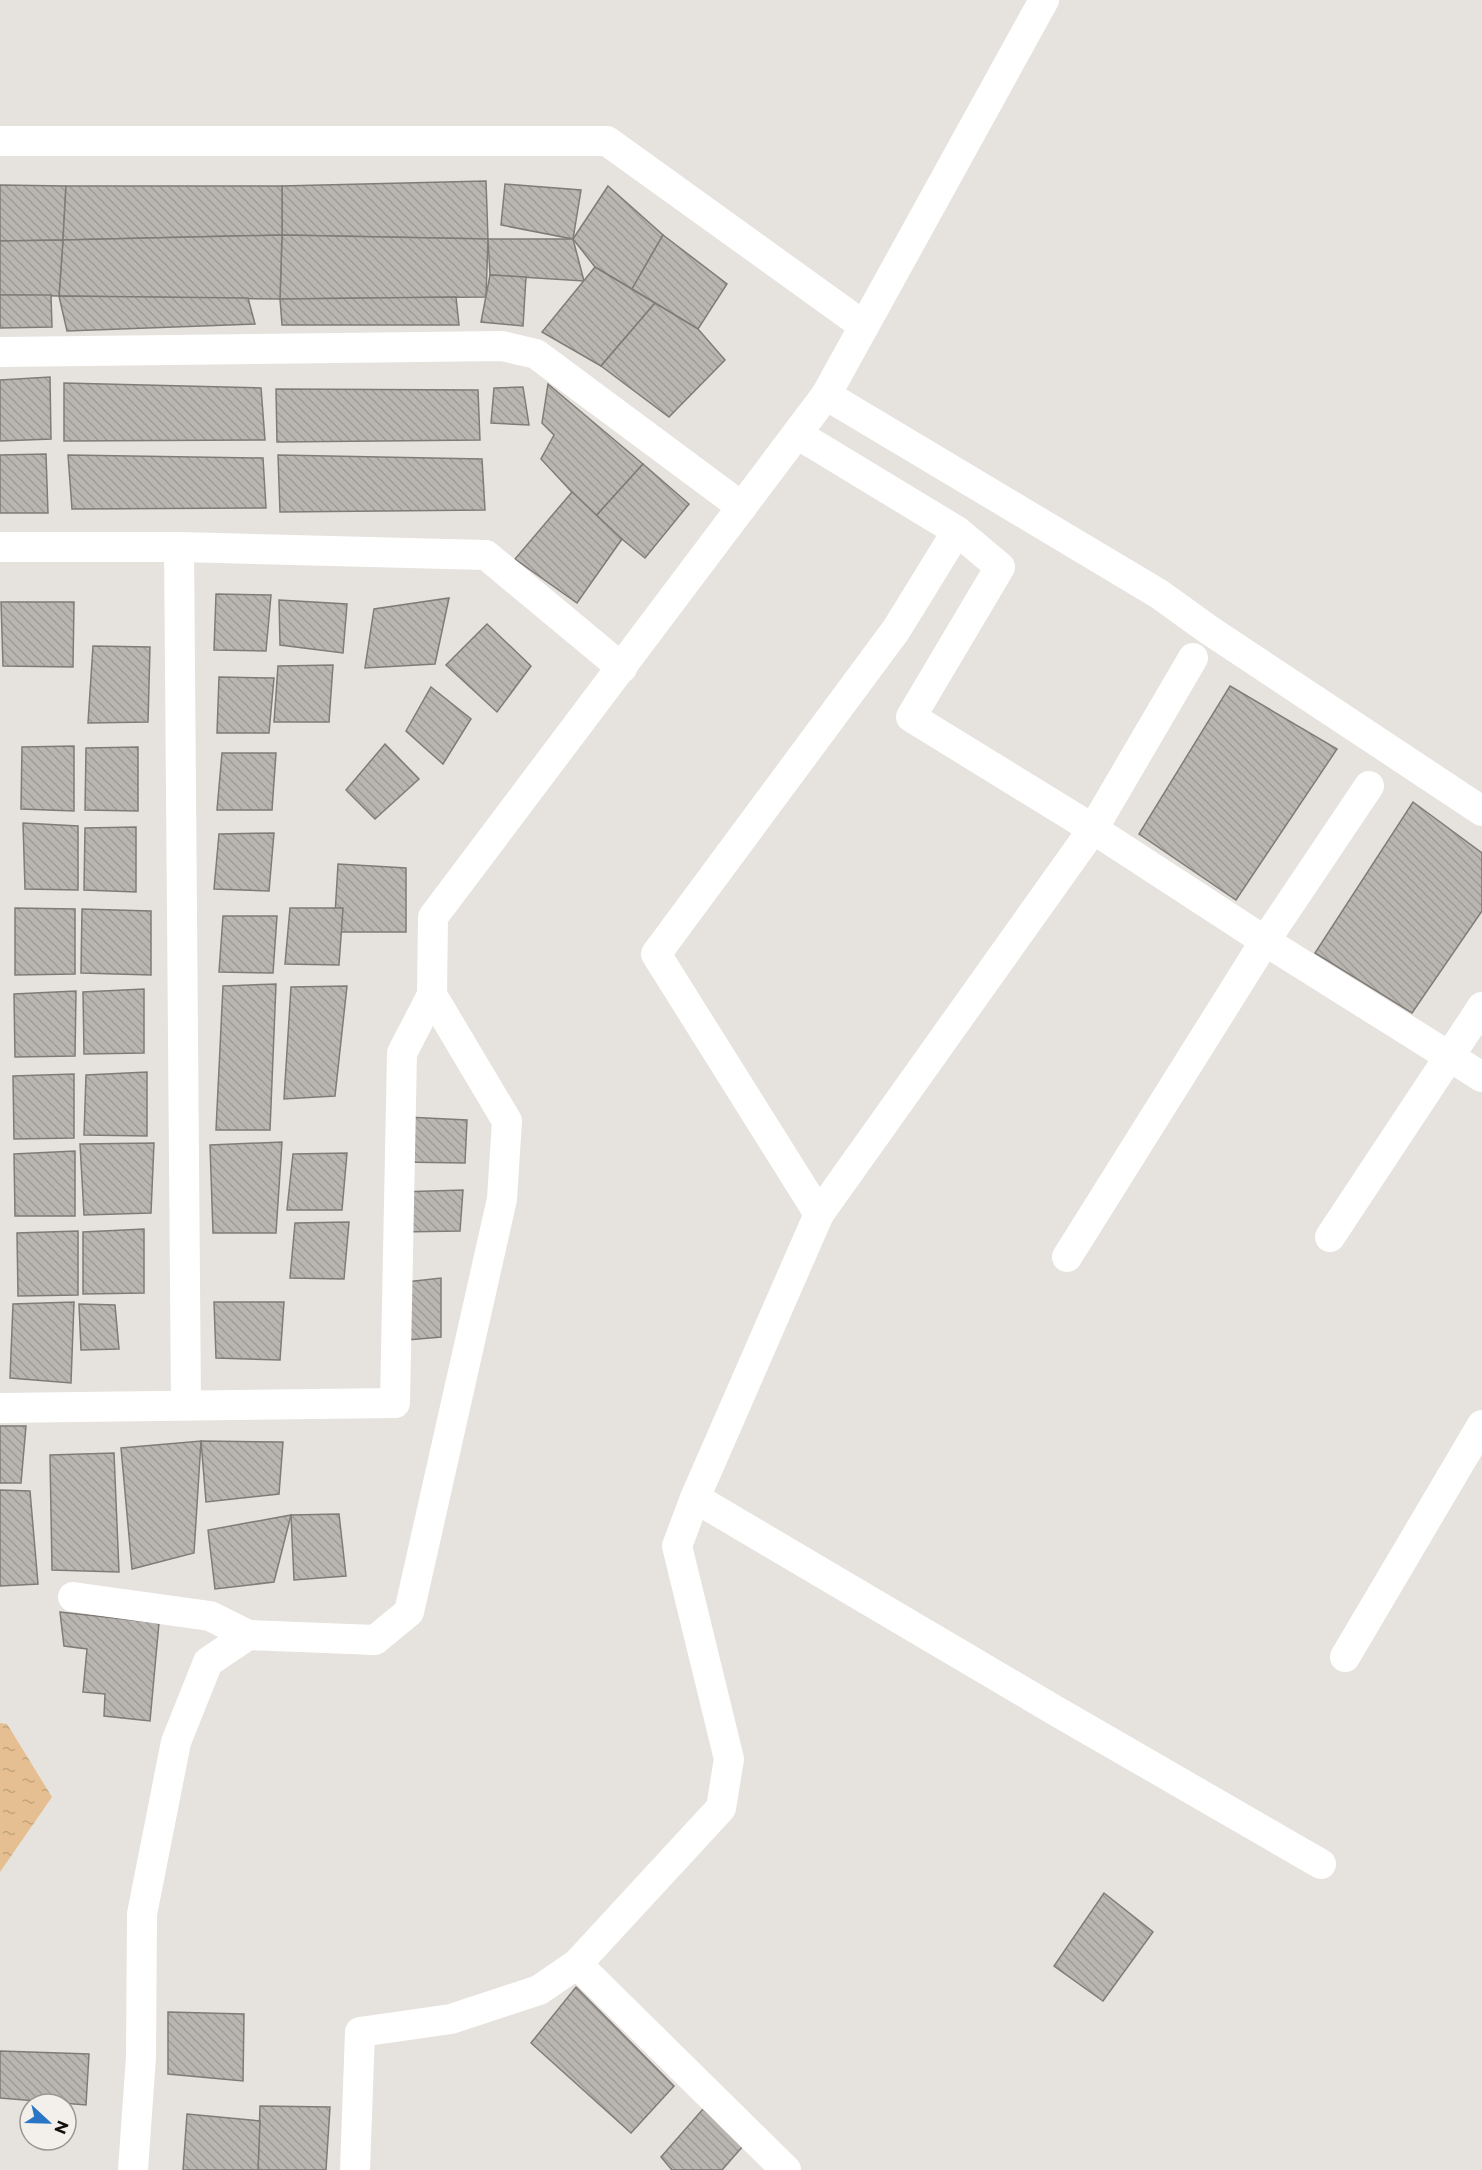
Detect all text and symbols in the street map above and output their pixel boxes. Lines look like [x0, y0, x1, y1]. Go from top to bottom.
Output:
north arrow [18, 2092, 78, 2152]
text: N [50, 2118, 73, 2137]

